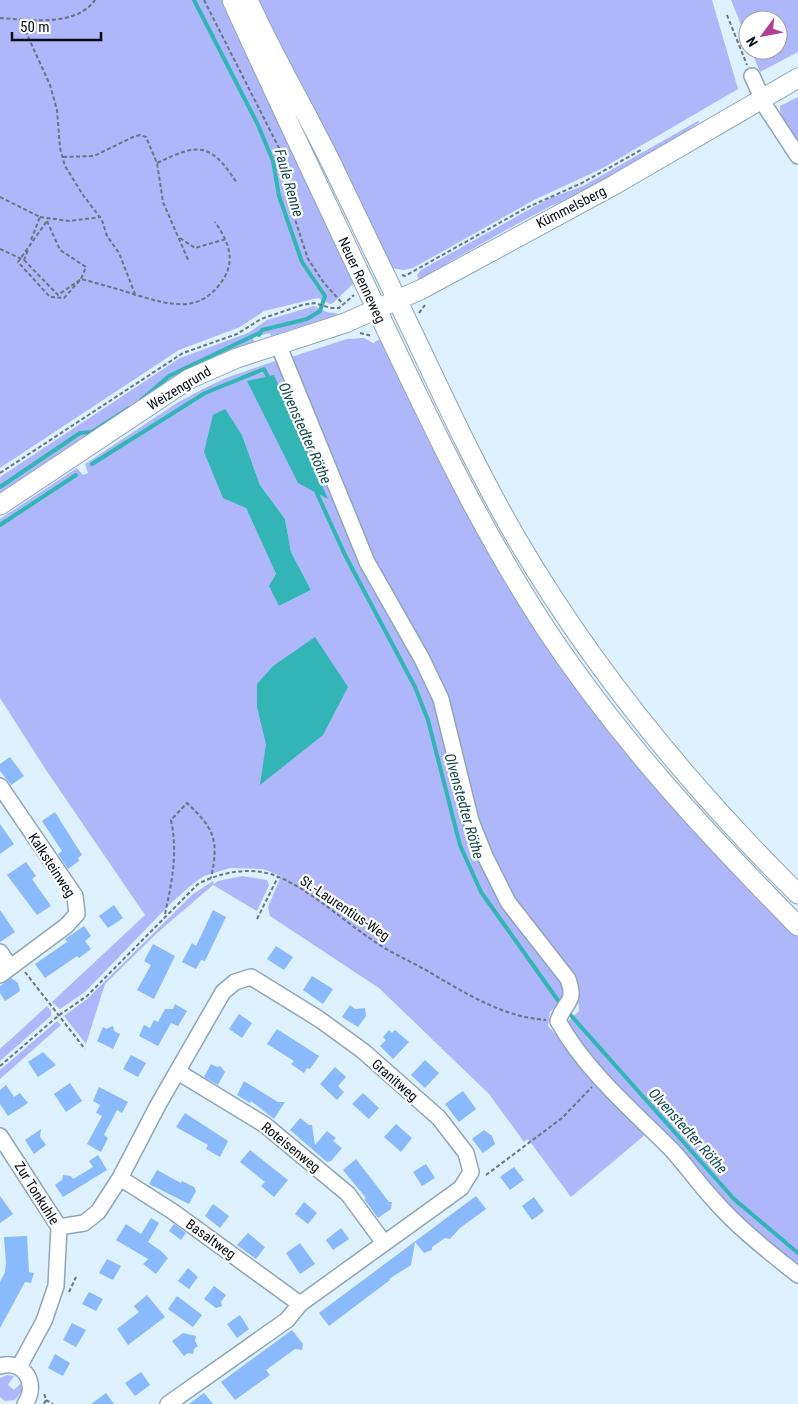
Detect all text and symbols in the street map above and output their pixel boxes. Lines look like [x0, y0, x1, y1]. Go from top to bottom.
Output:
scale bar [12, 10, 101, 42]
north arrow [738, 10, 788, 60]
text: 50 m [20, 18, 50, 36]
text: N [743, 34, 761, 50]
water label: Faule Renne [271, 147, 307, 219]
street label: Kümmelsberg [534, 183, 608, 231]
street label: Neuer Renneweg [335, 235, 389, 325]
street label: Weizengrund [144, 363, 214, 413]
water label: Olvenstedter Röthe [275, 379, 336, 487]
water label: Olvenstedter Röthe [440, 751, 488, 861]
street label: Kalksteinweg [25, 830, 79, 900]
street label: St.-Laurentius-Weg [297, 872, 393, 944]
street label: Granitweg [369, 1056, 421, 1104]
water label: Olvenstedter Röthe [645, 1084, 731, 1178]
street label: Roteisenweg [259, 1119, 323, 1175]
street label: Zur Tonkuhle [11, 1159, 63, 1228]
street label: Basaltweg [183, 1216, 239, 1262]

